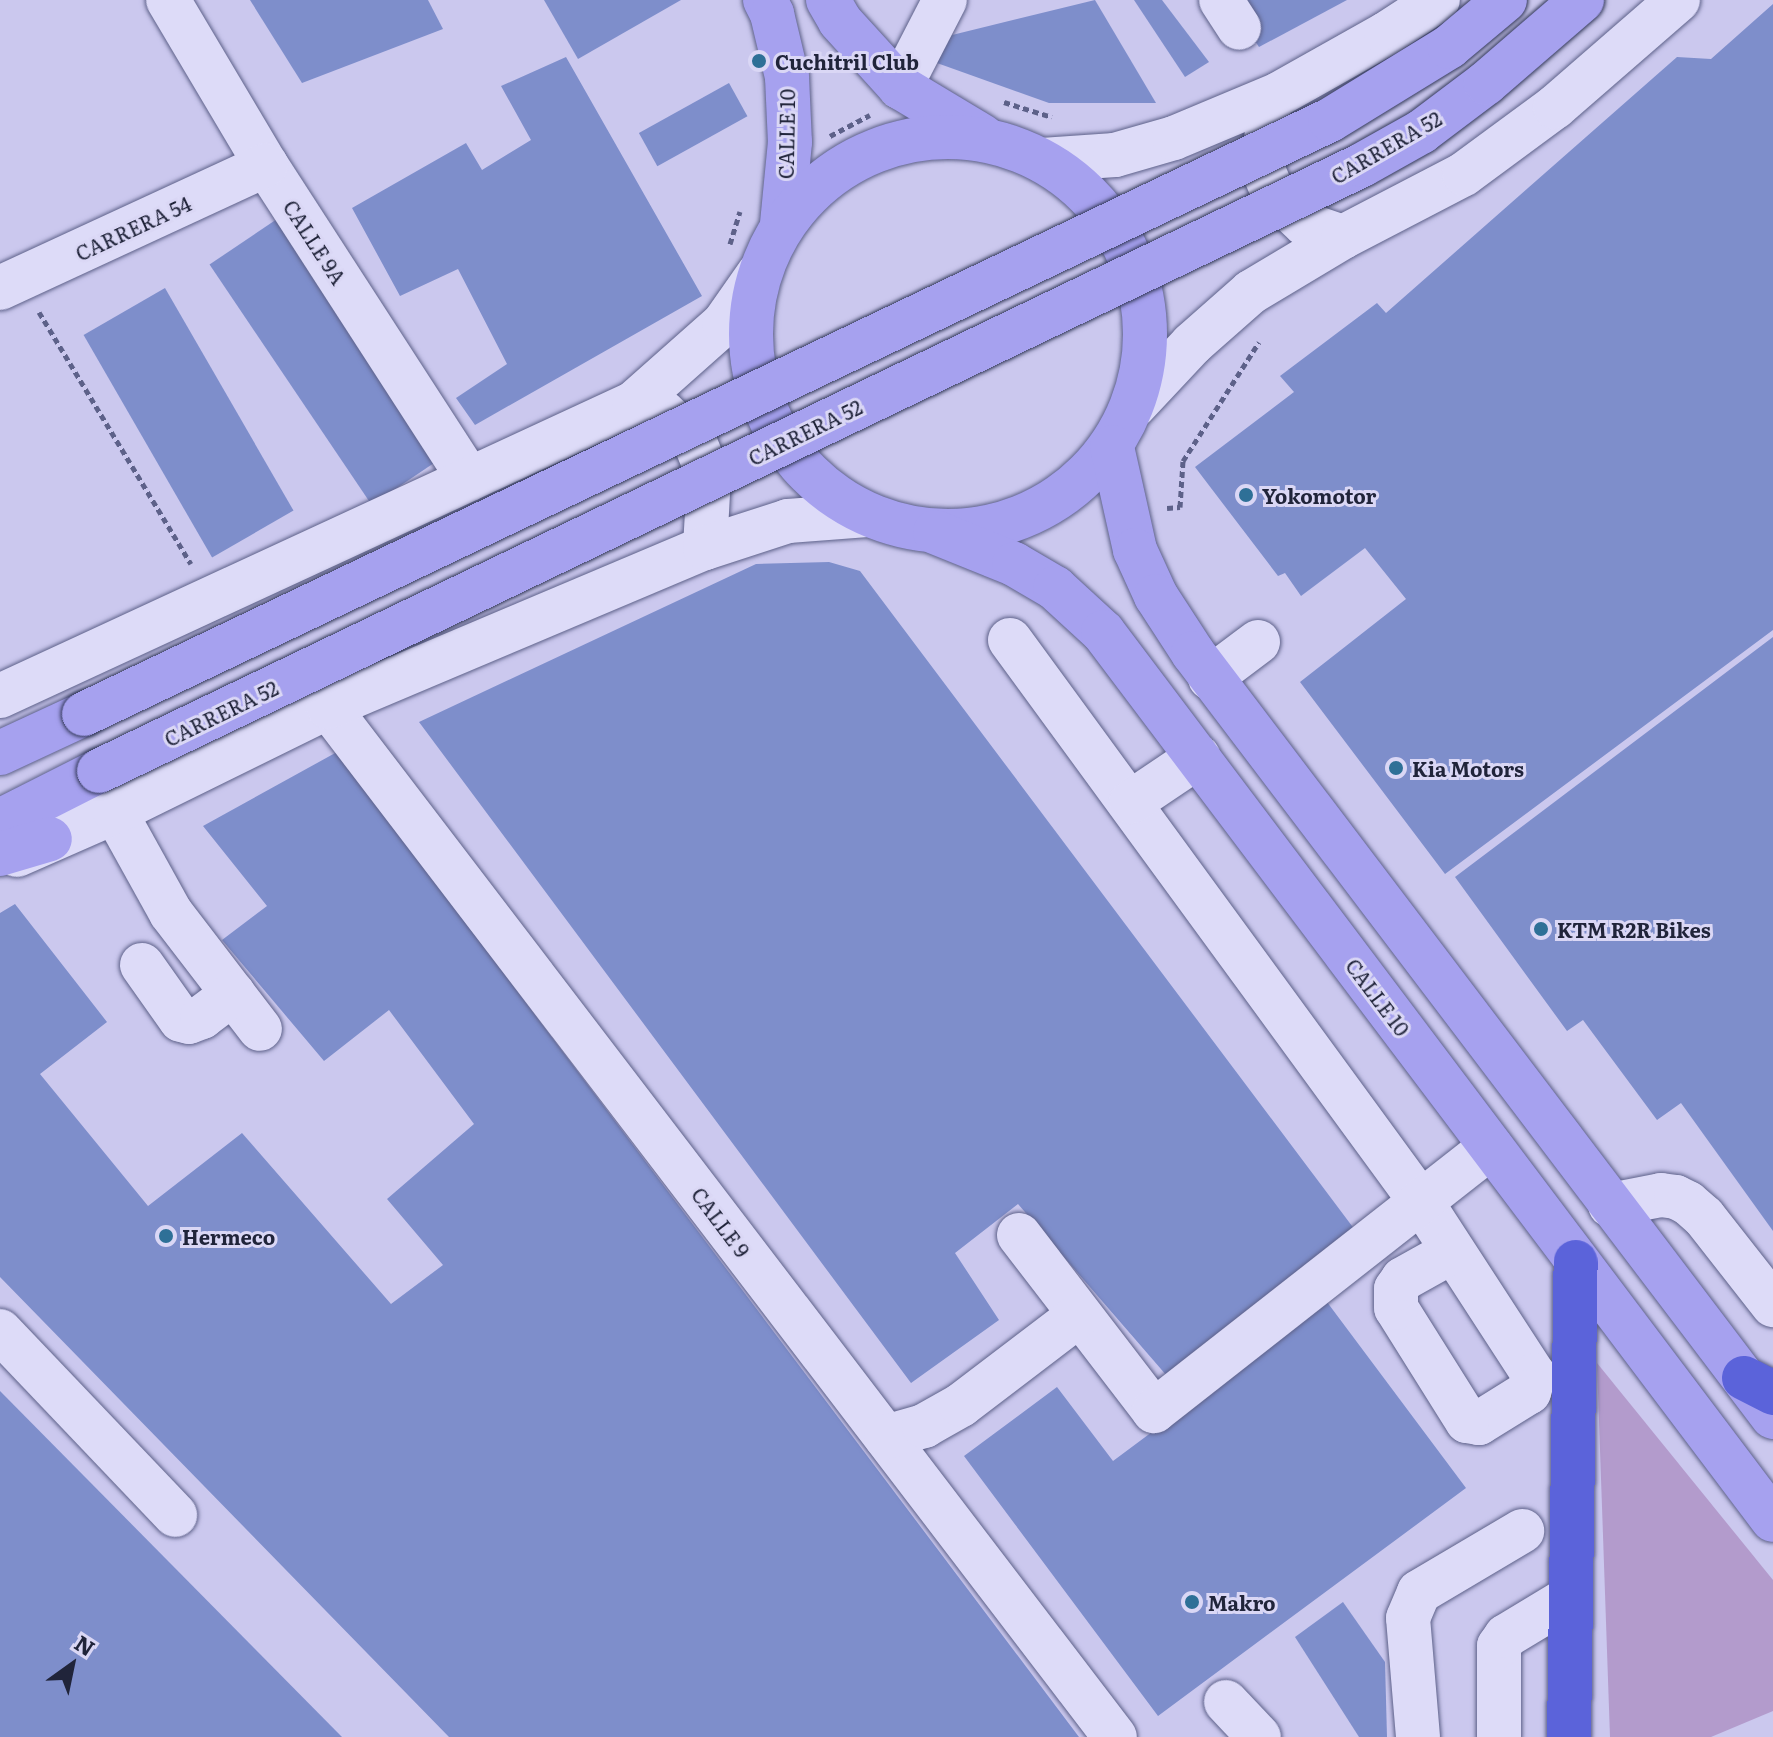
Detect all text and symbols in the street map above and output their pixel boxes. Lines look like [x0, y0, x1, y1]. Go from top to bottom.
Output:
place label: Cuchitril Club [775, 49, 919, 73]
marker: Cuchitril Club [750, 52, 768, 70]
street label: CALLE 10 [773, 89, 799, 179]
street label: CARRERA 52 [1327, 106, 1445, 188]
street label: CARRERA 54 [72, 191, 194, 265]
street label: CALLE 9A [279, 195, 351, 289]
street label: CARRERA 52 [744, 394, 866, 470]
place label: Yokomotor [1262, 483, 1376, 507]
marker: Yokomotor [1237, 486, 1255, 504]
street label: CARRERA 52 [160, 675, 282, 751]
place label: Kia Motors [1412, 756, 1524, 780]
marker: Kia Motors [1387, 759, 1405, 777]
place label: KTM R2R Bikes [1557, 917, 1711, 941]
marker: KTM R2R Bikes [1532, 920, 1550, 938]
street label: CALLE 10 [1341, 954, 1415, 1040]
street label: CALLE 9 [687, 1182, 755, 1262]
place label: Hermeco [182, 1224, 275, 1248]
marker: Hermeco [157, 1227, 175, 1245]
place label: Makro [1208, 1590, 1276, 1614]
marker: Makro [1183, 1593, 1201, 1611]
north arrow [32, 1625, 112, 1705]
text: N [69, 1626, 102, 1663]

